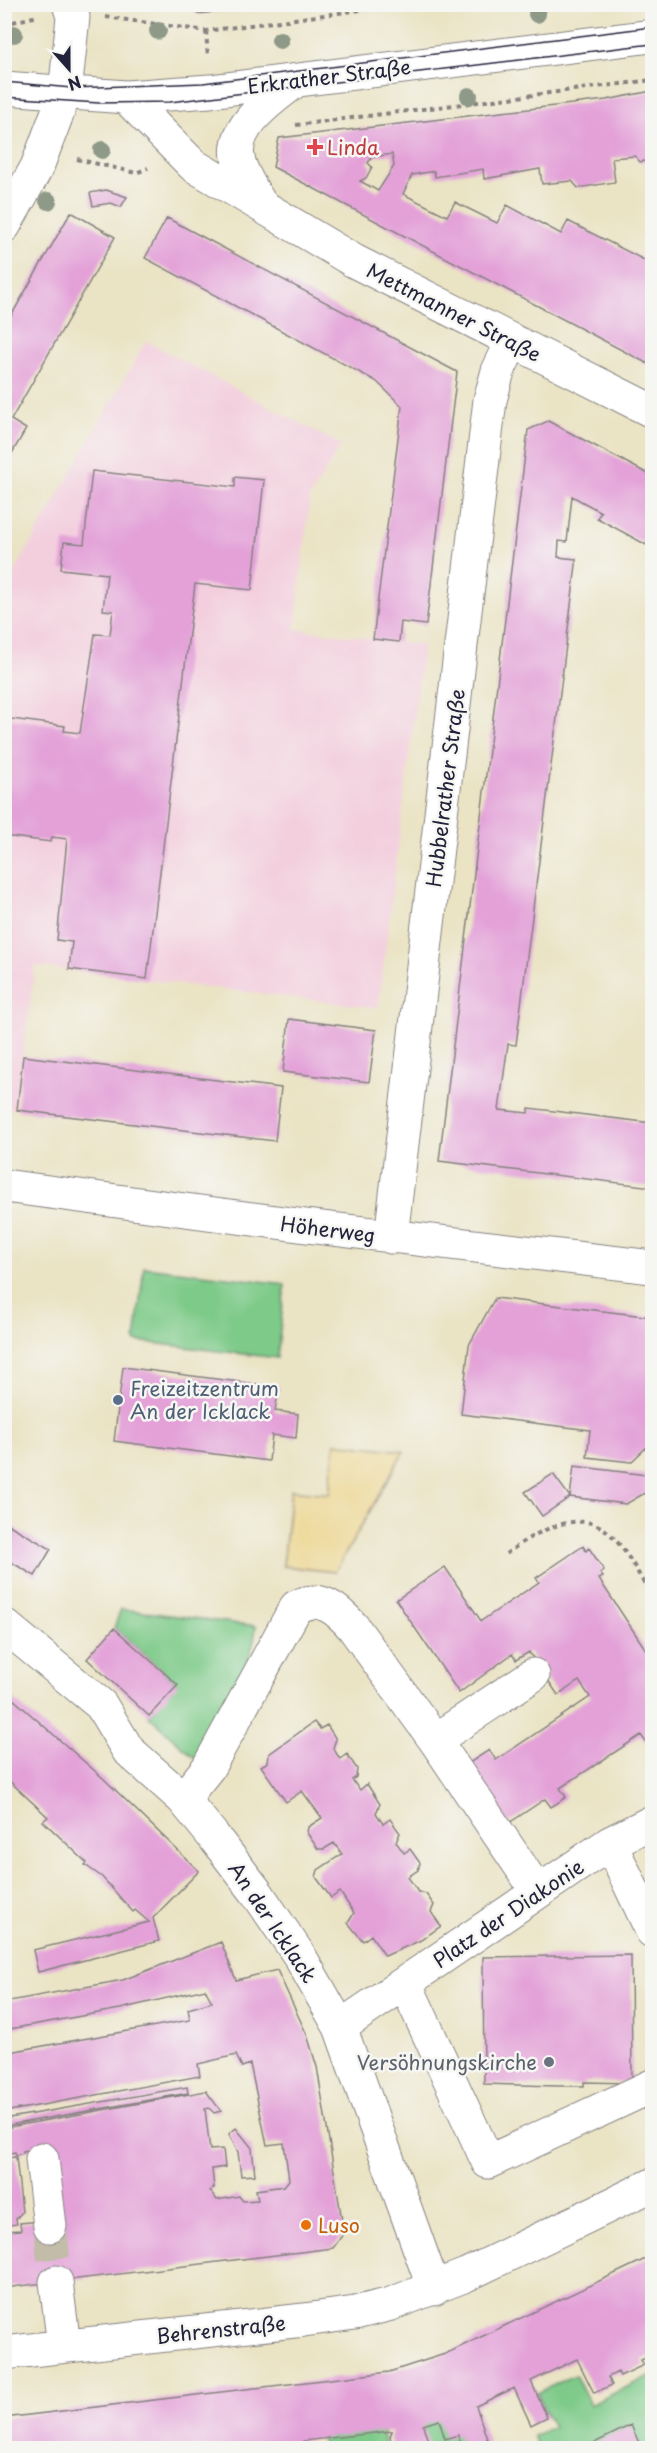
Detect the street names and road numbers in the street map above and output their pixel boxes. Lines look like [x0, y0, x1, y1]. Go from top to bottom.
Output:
street label: Erkrather Straße [246, 51, 412, 101]
street label: Mettmanner Straße [362, 255, 546, 369]
street label: Hubbelrather Straße [418, 687, 472, 889]
street label: Höherweg [279, 1208, 377, 1250]
street label: Platz der Diakonie [427, 1851, 590, 1975]
street label: An der Icklack [221, 1855, 325, 1989]
street label: Behrenstraße [155, 2307, 287, 2351]

